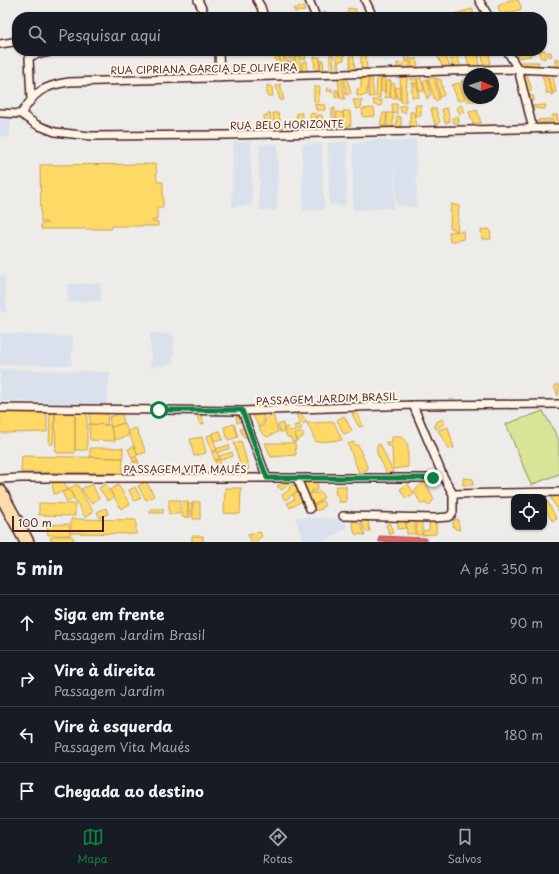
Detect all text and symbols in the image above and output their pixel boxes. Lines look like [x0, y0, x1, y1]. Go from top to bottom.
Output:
search box [12, 12, 547, 56]
icon: search [26, 23, 48, 45]
text: Pesquisar aqui [58, 23, 161, 46]
street label: RUA CIPRIANA GARCIA DE OLIVEIRA [110, 59, 298, 77]
north arrow [463, 68, 499, 104]
street label: RUA BELO HORIZONTE [230, 116, 344, 132]
street label: PASSAGEM JARDIM BRASIL [256, 388, 399, 408]
route start [150, 401, 168, 419]
street label: PASSAGEM VITA MAUÉS [123, 461, 247, 476]
route end [424, 469, 442, 487]
map controls [511, 494, 547, 530]
button: locate [511, 494, 547, 530]
scale bar [12, 514, 104, 533]
text: 100 m [18, 514, 52, 531]
text: 5 min [16, 555, 63, 581]
text: A pé · 350 m [460, 559, 543, 578]
text: Siga em frente [54, 602, 164, 625]
icon: ahead [16, 612, 38, 634]
text: 90 m [510, 613, 543, 632]
text: Passagem Jardim Brasil [54, 625, 205, 644]
text: Vire à direita [54, 658, 155, 681]
icon: right [16, 668, 38, 690]
text: 80 m [509, 669, 543, 688]
text: Passagem Jardim [54, 681, 165, 700]
text: Vire à esquerda [54, 714, 173, 737]
icon: left [16, 724, 38, 746]
text: 180 m [504, 725, 543, 744]
text: Passagem Vita Maués [54, 737, 190, 756]
text: Chegada ao destino [54, 779, 204, 802]
icon: arrive [16, 780, 38, 802]
tab: Mapa [78, 826, 108, 867]
tab: Rotas [263, 826, 293, 867]
tab: Salvos [448, 826, 481, 867]

